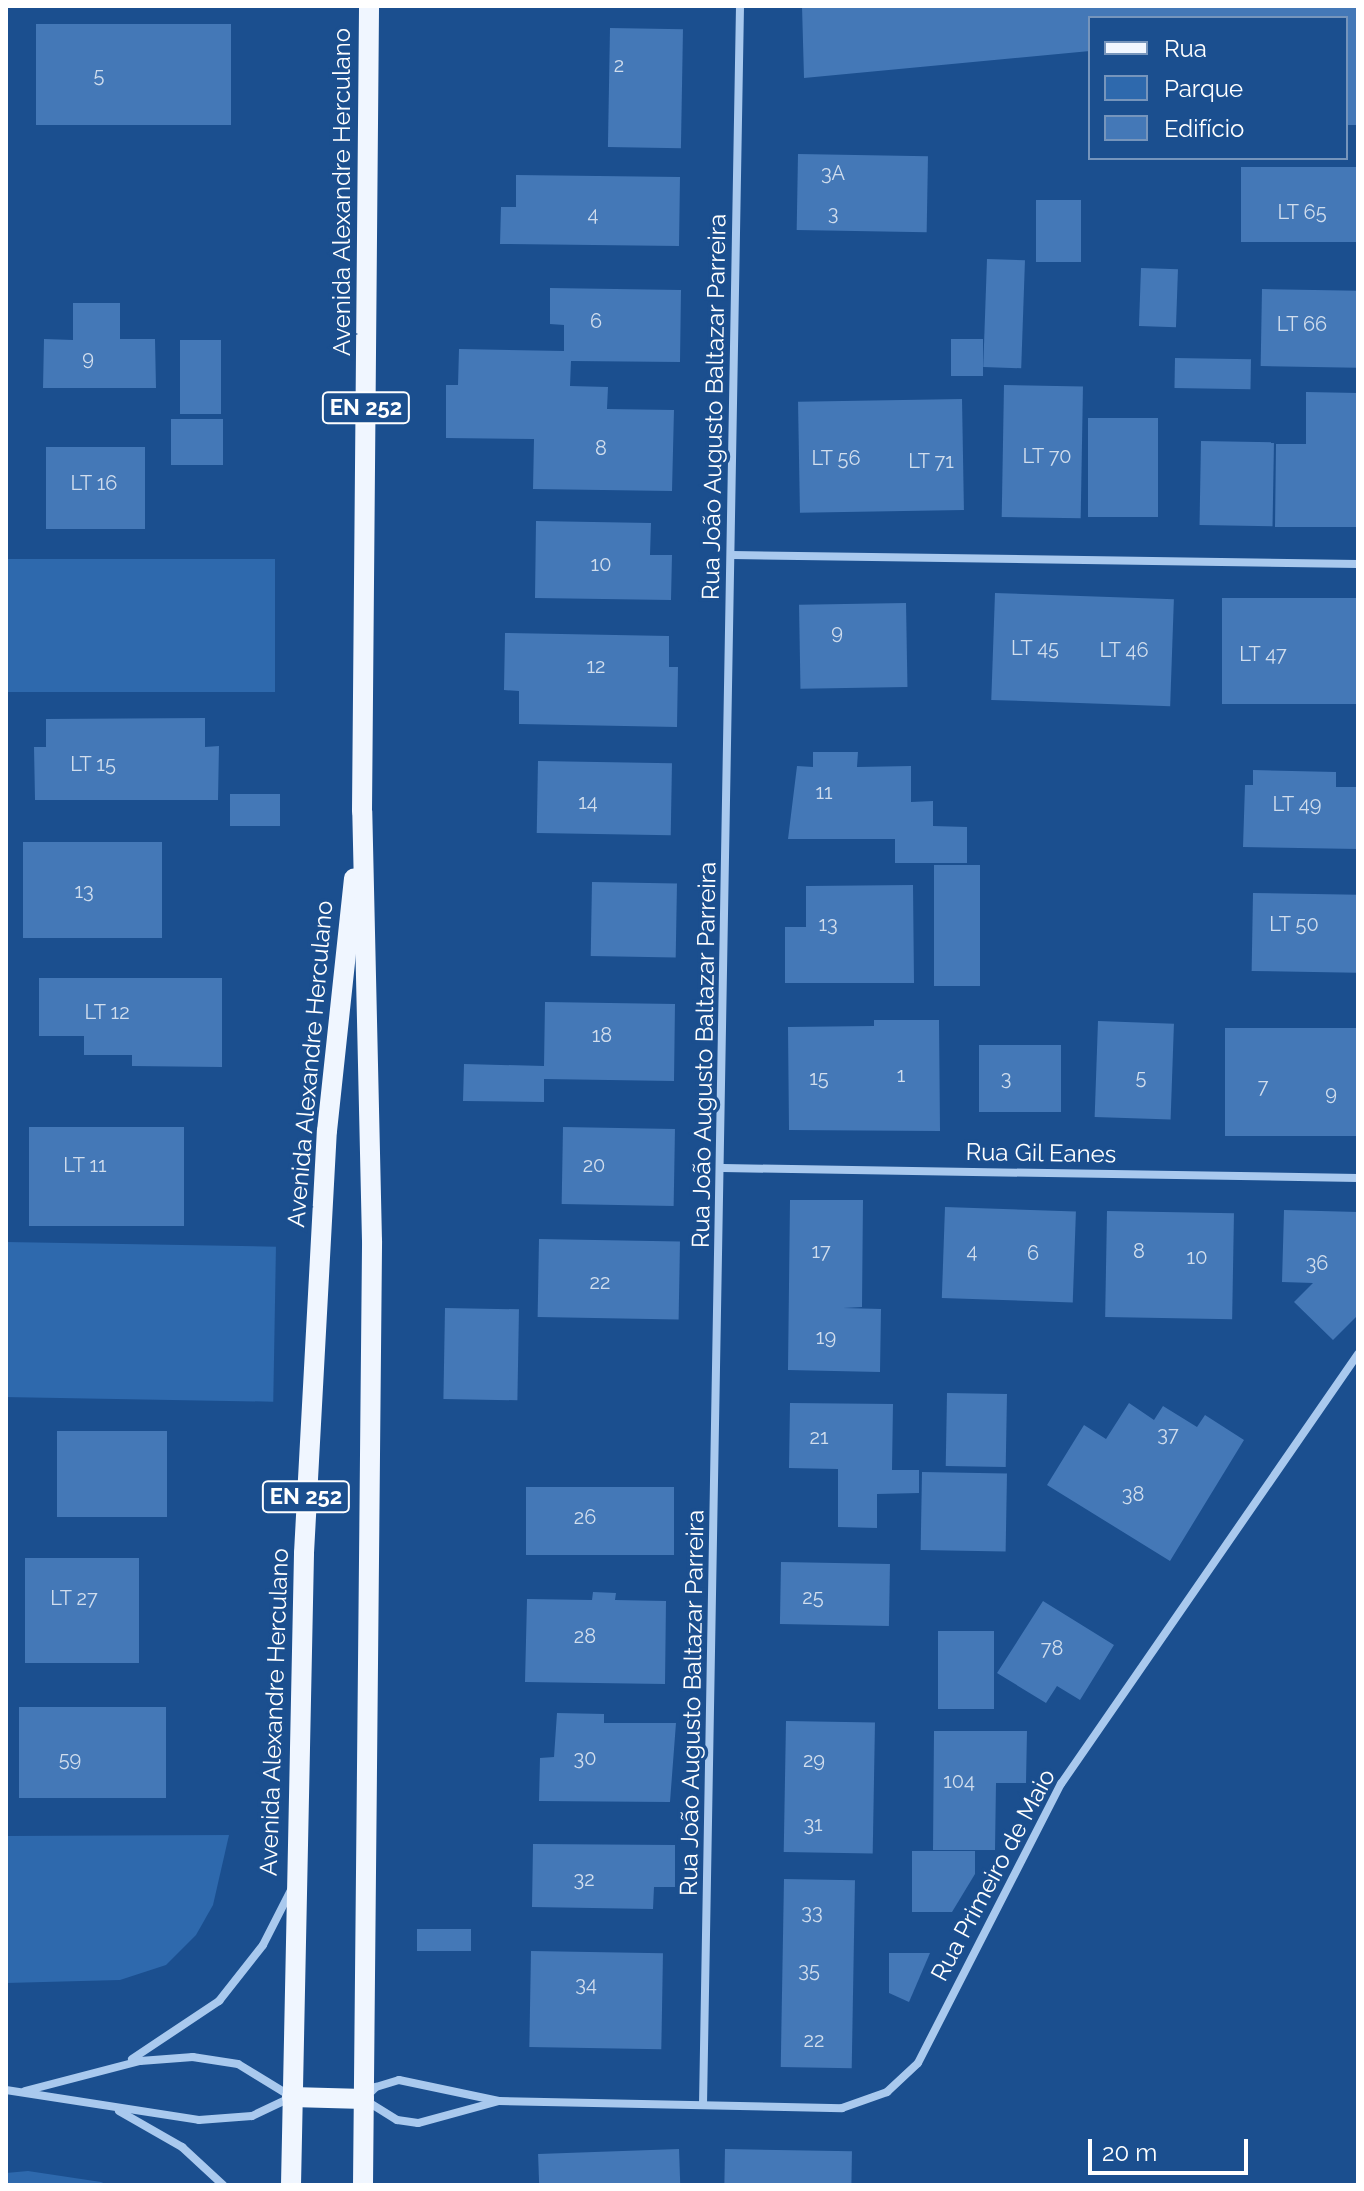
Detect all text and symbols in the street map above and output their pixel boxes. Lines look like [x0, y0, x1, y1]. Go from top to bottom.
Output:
legend [1088, 16, 1348, 160]
street label: Avenida Alexandre Herculano [328, 28, 356, 356]
text: Rua [1164, 34, 1207, 63]
house number: 2 [614, 53, 624, 77]
house number: 5 [94, 63, 104, 87]
text: Parque [1164, 74, 1243, 103]
text: Edifício [1164, 114, 1244, 143]
house number: 3A [821, 161, 845, 185]
house number: LT 65 [1277, 200, 1327, 224]
house number: 3 [828, 201, 838, 225]
house number: 4 [588, 202, 598, 226]
street label: Rua João Augusto Baltazar Parreira [696, 213, 732, 601]
house number: 6 [590, 309, 602, 333]
house number: LT 66 [1277, 312, 1327, 336]
house number: 9 [82, 346, 94, 370]
road number: EN 252 [320, 390, 412, 426]
house number: 8 [595, 436, 607, 460]
house number: LT 70 [1022, 444, 1072, 468]
house number: LT 56 [811, 446, 861, 470]
house number: LT 71 [908, 449, 954, 473]
house number: LT 16 [70, 471, 118, 495]
house number: 10 [591, 552, 611, 576]
house number: 9 [831, 620, 843, 644]
house number: LT 45 [1011, 636, 1059, 660]
house number: LT 46 [1099, 638, 1149, 662]
house number: LT 47 [1239, 642, 1287, 666]
house number: 12 [587, 654, 605, 678]
house number: LT 15 [70, 752, 116, 776]
house number: 11 [815, 780, 833, 804]
house number: 14 [578, 790, 598, 814]
house number: LT 49 [1272, 792, 1322, 816]
street label: Rua João Augusto Baltazar Parreira [686, 861, 722, 1249]
house number: 13 [74, 879, 94, 903]
street label: Avenida Alexandre Herculano [281, 899, 339, 1229]
house number: 13 [818, 912, 838, 936]
house number: LT 50 [1269, 912, 1319, 936]
house number: LT 12 [84, 1000, 130, 1024]
house number: 18 [592, 1023, 612, 1047]
house number: 1 [897, 1063, 905, 1087]
house number: 5 [1136, 1065, 1146, 1089]
house number: 15 [809, 1066, 829, 1090]
house number: 3 [1001, 1066, 1011, 1090]
house number: 7 [1258, 1074, 1268, 1098]
house number: 9 [1325, 1081, 1337, 1105]
street label: Rua Gil Eanes [965, 1137, 1117, 1169]
house number: LT 11 [63, 1153, 107, 1177]
house number: 20 [583, 1153, 605, 1177]
house number: 17 [811, 1239, 831, 1263]
house number: 4 [967, 1239, 977, 1263]
house number: 8 [1133, 1239, 1145, 1263]
house number: 6 [1027, 1241, 1039, 1265]
house number: 10 [1187, 1245, 1207, 1269]
house number: 36 [1306, 1251, 1328, 1275]
house number: 22 [590, 1270, 610, 1294]
house number: 19 [816, 1325, 836, 1349]
house number: 37 [1157, 1422, 1179, 1446]
house number: 21 [810, 1425, 828, 1449]
road number: EN 252 [260, 1479, 352, 1515]
house number: 38 [1122, 1482, 1144, 1506]
house number: 26 [574, 1505, 596, 1529]
street label: Rua João Augusto Baltazar Parreira [674, 1509, 710, 1897]
street label: Avenida Alexandre Herculano [254, 1547, 294, 1877]
house number: 25 [802, 1585, 824, 1609]
house number: LT 27 [50, 1586, 98, 1610]
house number: 28 [574, 1624, 596, 1648]
house number: 78 [1041, 1636, 1063, 1660]
house number: 30 [574, 1746, 596, 1770]
house number: 59 [59, 1747, 81, 1771]
house number: 29 [803, 1748, 825, 1772]
street label: Rua Primeiro de Maio [925, 1764, 1061, 1986]
house number: 104 [943, 1769, 975, 1793]
house number: 31 [803, 1812, 823, 1836]
house number: 32 [573, 1867, 595, 1891]
house number: 33 [801, 1900, 823, 1924]
house number: 35 [798, 1958, 820, 1982]
house number: 34 [575, 1972, 597, 1996]
house number: 22 [804, 2028, 824, 2052]
scale bar [1092, 2123, 1252, 2173]
text: 20 m [1102, 2138, 1157, 2167]

